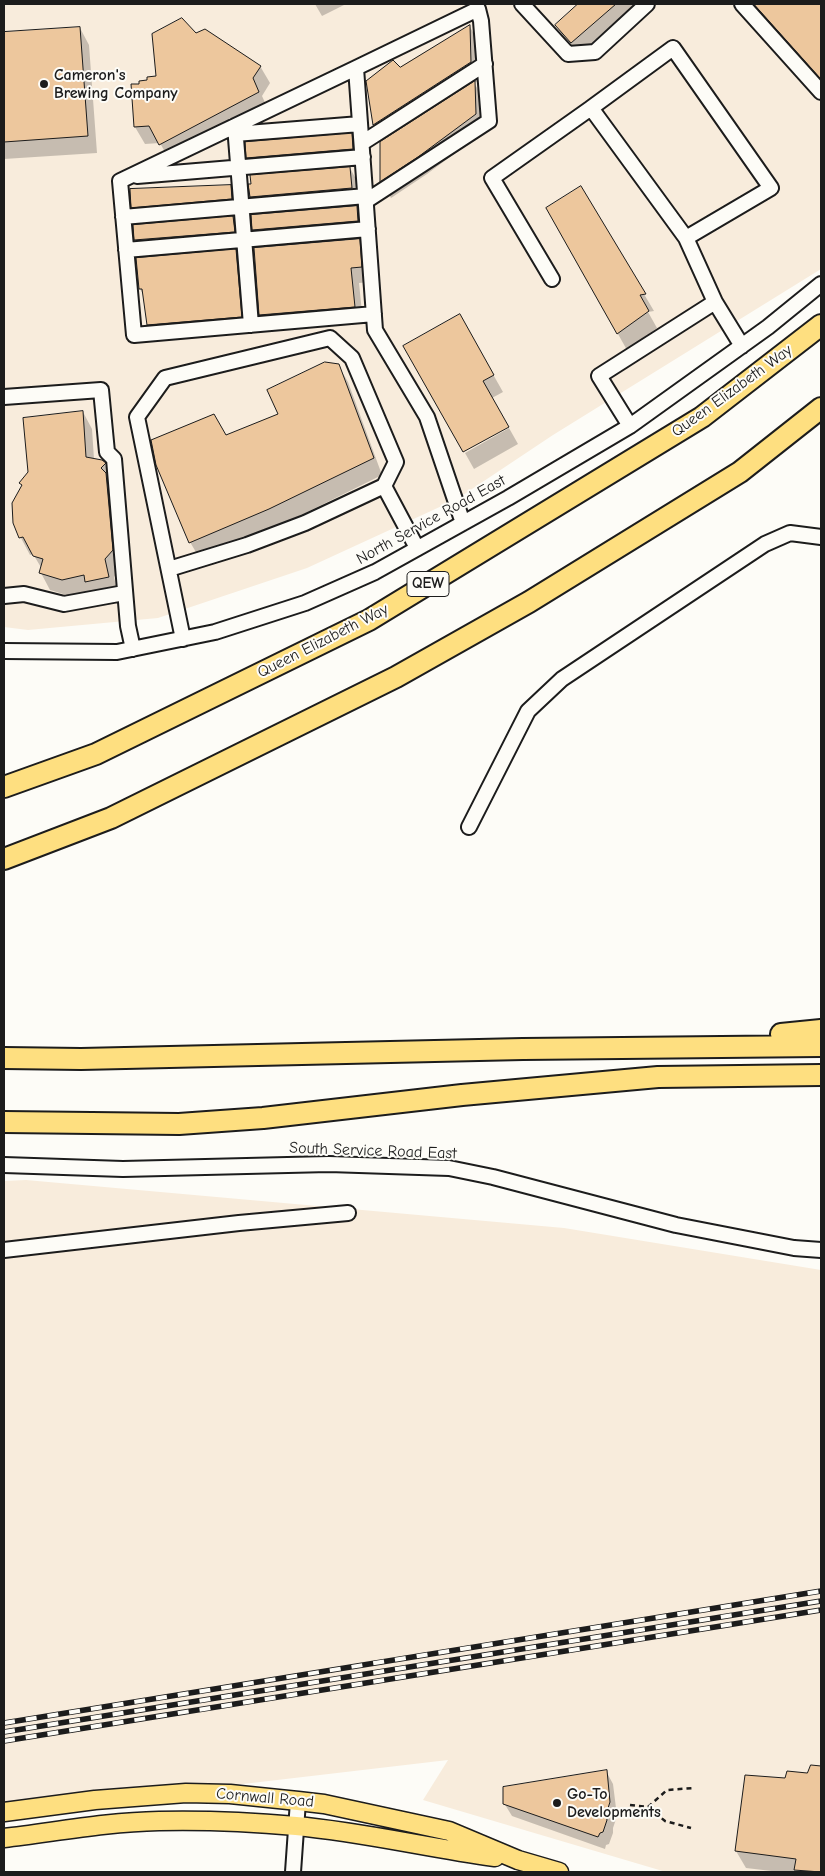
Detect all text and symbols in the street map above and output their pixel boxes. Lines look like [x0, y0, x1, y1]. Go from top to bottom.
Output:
place label: Cameron's Brewing Company [54, 65, 178, 103]
marker: Cameron's Brewing Company [38, 78, 50, 90]
street label: Queen Elizabeth Way [668, 341, 796, 441]
street label: North Service Road East [353, 471, 509, 569]
road number: QEW [407, 572, 449, 596]
street label: Queen Elizabeth Way [254, 600, 392, 682]
street label: South Service Road East [289, 1138, 457, 1164]
street label: Cornwall Road [215, 1784, 315, 1812]
place label: Go-To Developments [567, 1784, 661, 1822]
marker: Go-To Developments [551, 1797, 563, 1809]

